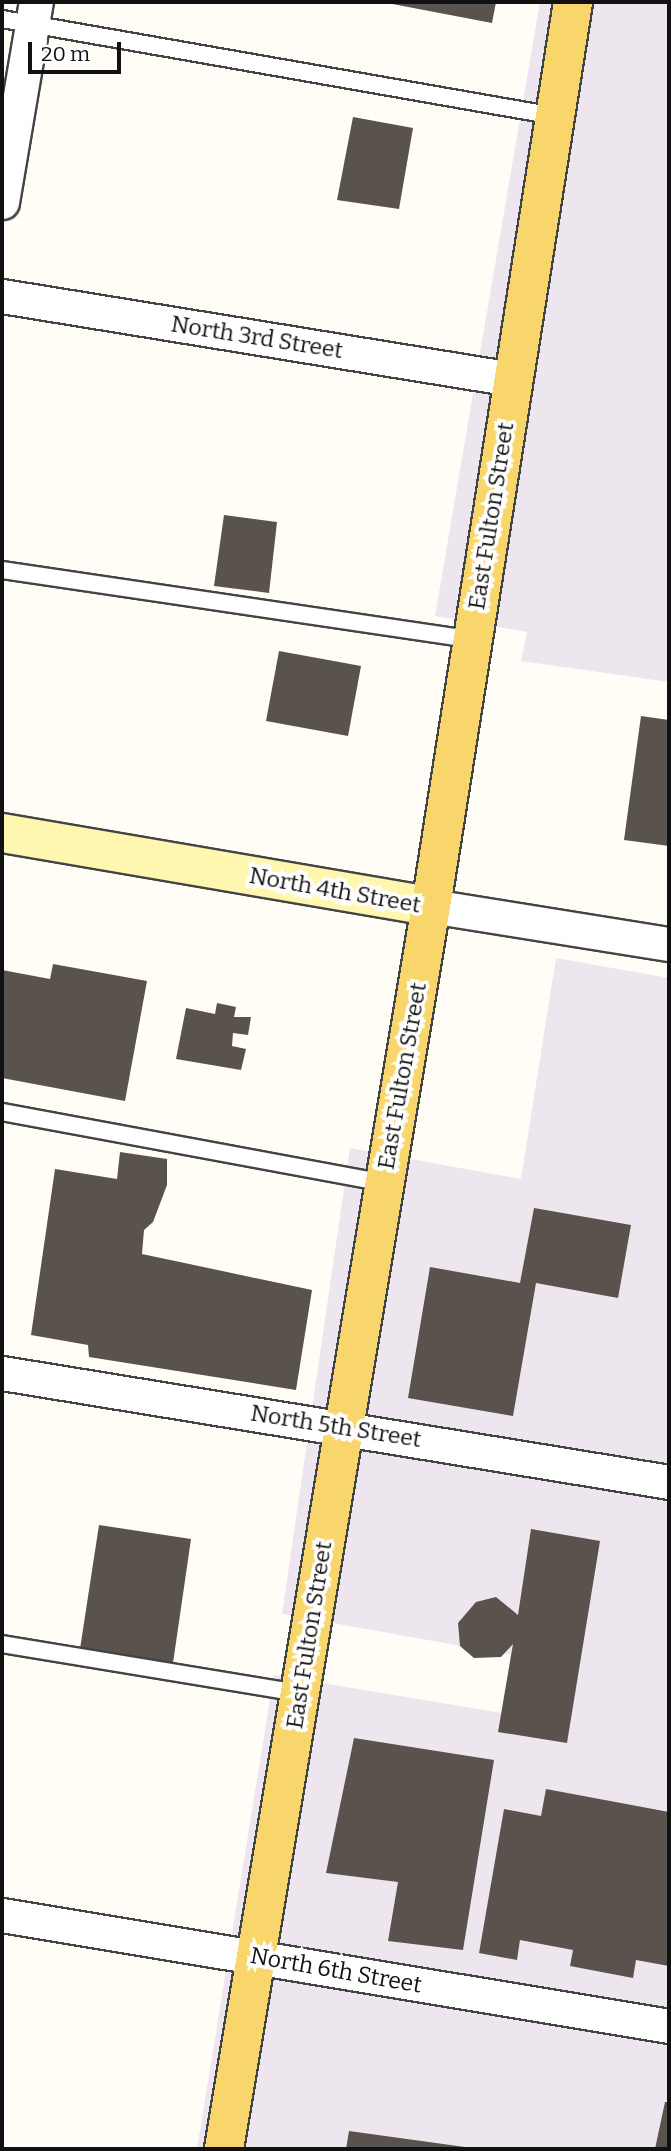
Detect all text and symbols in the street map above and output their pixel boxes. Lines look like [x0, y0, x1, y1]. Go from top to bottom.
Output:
scale bar [32, 28, 124, 72]
text: 20 m [41, 41, 90, 67]
street label: North 3rd Street [169, 310, 345, 364]
street label: East Fulton Street [463, 420, 519, 612]
street label: North 4th Street [247, 861, 423, 919]
street label: East Fulton Street [372, 980, 432, 1172]
street label: North 5th Street [249, 1399, 423, 1453]
street label: East Fulton Street [281, 1539, 337, 1731]
street label: North 6th Street [248, 1941, 424, 1999]

